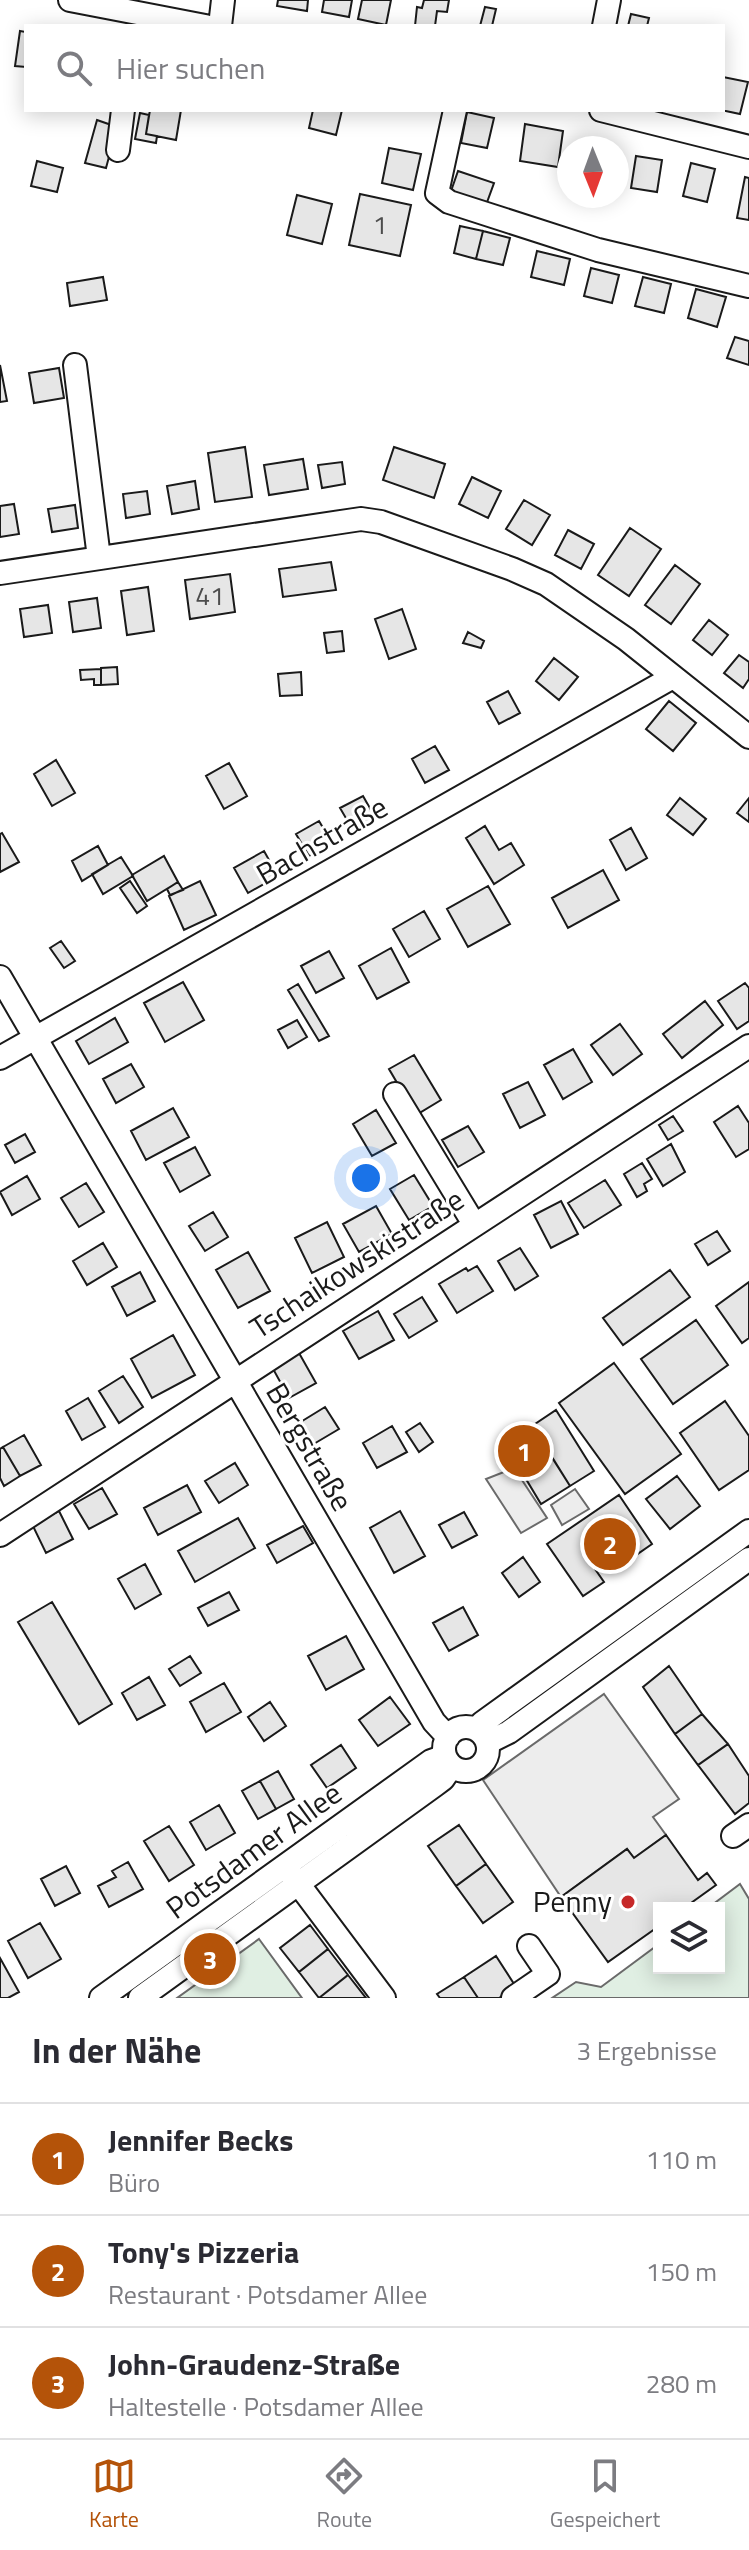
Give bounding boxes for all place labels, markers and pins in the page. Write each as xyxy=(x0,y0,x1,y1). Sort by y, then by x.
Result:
pin: 1 xyxy=(498,1421,550,1481)
pin: 2 xyxy=(584,1514,636,1574)
place label: Penny xyxy=(533,1878,612,1924)
marker: Penny xyxy=(619,1893,637,1911)
pin: 3 xyxy=(184,1929,236,1989)

